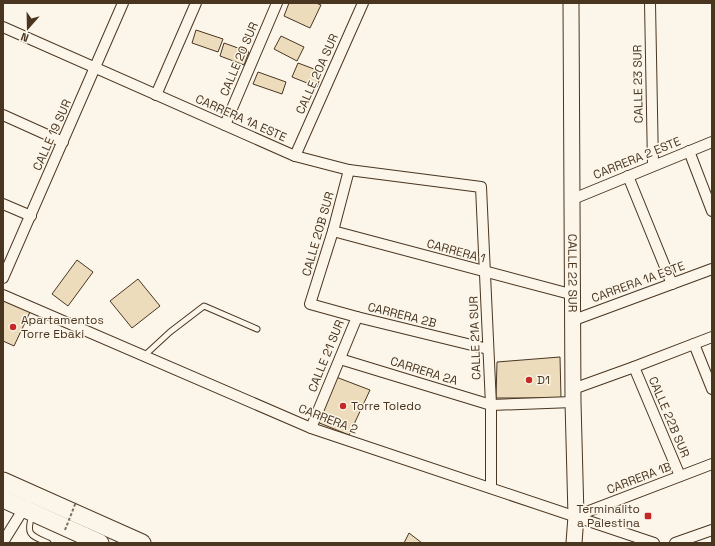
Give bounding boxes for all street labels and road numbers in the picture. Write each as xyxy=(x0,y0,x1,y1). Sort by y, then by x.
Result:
street label: CALLE 20 SUR xyxy=(216,19,262,99)
street label: CALLE 20A SUR xyxy=(292,31,342,117)
street label: CALLE 23 SUR xyxy=(629,45,647,123)
street label: CARRERA 1A ESTE xyxy=(193,91,289,145)
street label: CALLE 19 SUR xyxy=(29,97,75,173)
street label: CARRERA 2 ESTE xyxy=(591,133,683,183)
street label: CALLE 20B SUR xyxy=(298,190,338,278)
street label: CALLE 22 SUR xyxy=(564,234,581,312)
street label: CARRERA 1 xyxy=(425,235,487,267)
street label: CARRERA 1A ESTE xyxy=(589,258,687,306)
street label: CALLE 21A SUR xyxy=(466,296,484,380)
street label: CARRERA 2B xyxy=(366,299,438,331)
street label: CALLE 21 SUR xyxy=(304,318,348,394)
street label: CARRERA 2A xyxy=(388,353,460,389)
street label: CALLE 22B SUR xyxy=(645,374,693,460)
street label: CARRERA 2 xyxy=(296,400,360,438)
street label: CARRERA 1B xyxy=(604,458,674,498)

